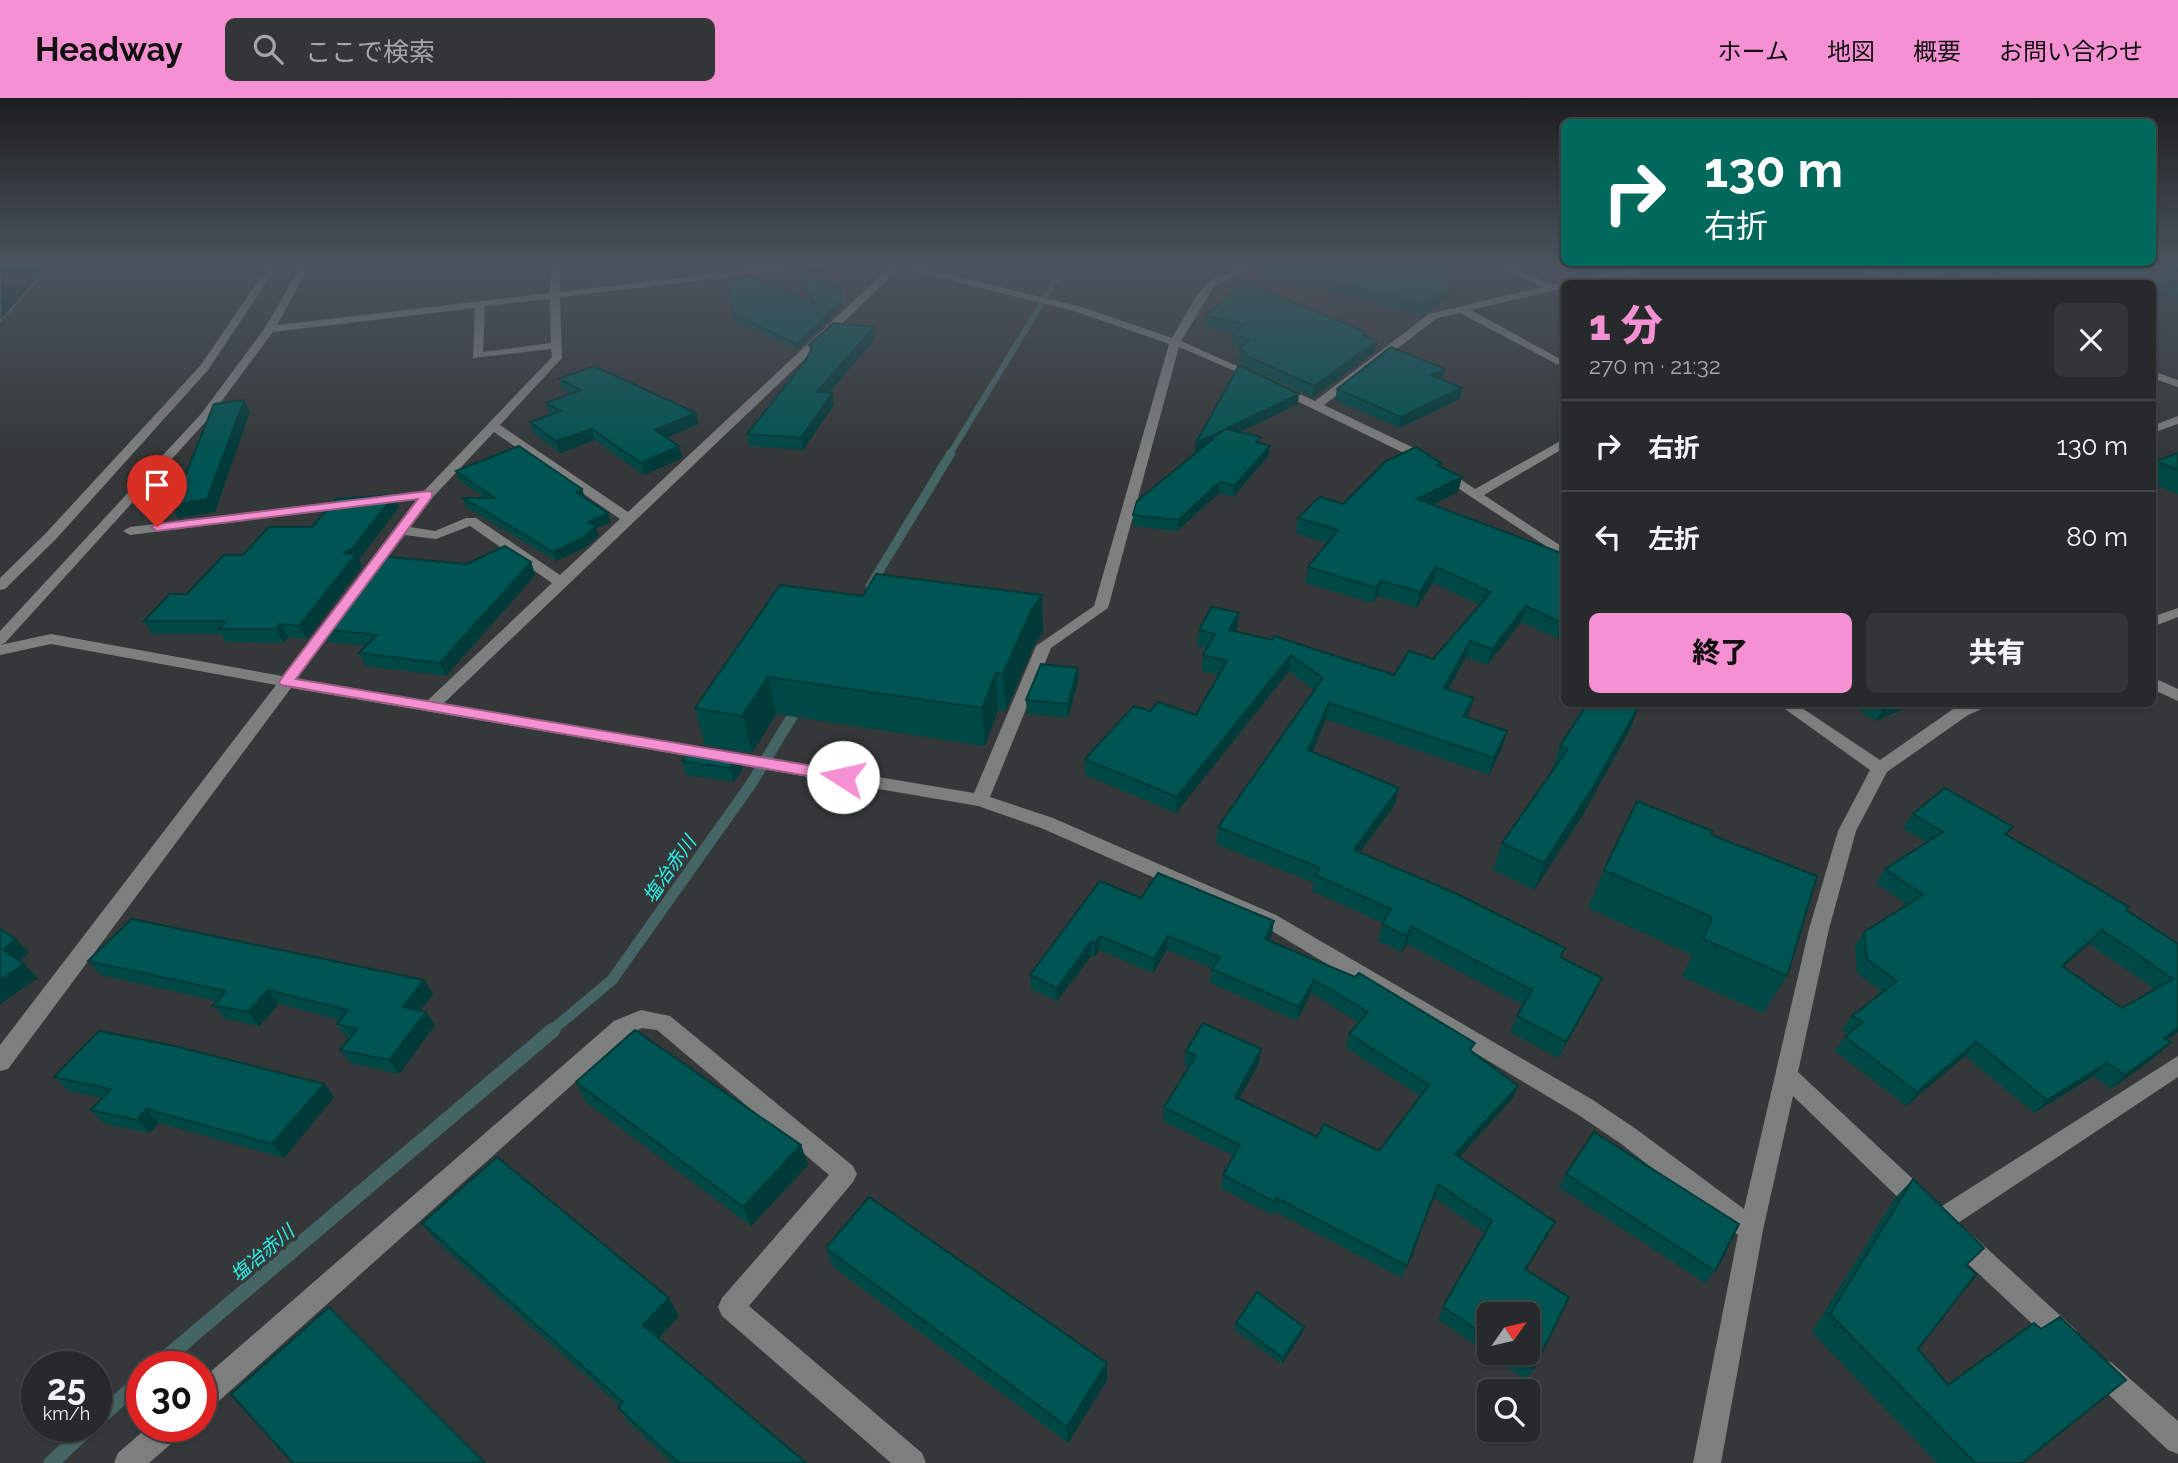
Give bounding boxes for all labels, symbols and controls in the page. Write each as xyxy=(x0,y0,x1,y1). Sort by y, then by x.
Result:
search box xyxy=(225,18,715,81)
text: Headway xyxy=(35,30,183,69)
icon: search xyxy=(249,30,287,68)
text: ここで検索 xyxy=(305,37,435,67)
text: ホーム xyxy=(1718,37,1789,66)
text: 地図 xyxy=(1827,37,1875,66)
text: 概要 xyxy=(1913,37,1961,66)
text: お問い合わせ xyxy=(1999,37,2143,66)
text: 130 m xyxy=(1704,141,1843,198)
icon: right xyxy=(1589,147,1680,238)
text: 右折 xyxy=(1704,207,1768,244)
text: 1 分 xyxy=(1589,301,1663,350)
button: close xyxy=(2054,303,2128,377)
text: 270 m · 21:32 xyxy=(1589,352,1721,379)
icon: right xyxy=(1589,427,1627,465)
text: 130 m xyxy=(2057,431,2128,461)
text: 右折 xyxy=(1648,433,1700,463)
pin xyxy=(127,455,187,527)
icon: arrive xyxy=(138,466,176,504)
icon: left xyxy=(1589,518,1627,556)
text: 80 m xyxy=(2066,522,2128,552)
text: 左折 xyxy=(1648,524,1700,554)
button: 終了 xyxy=(1589,613,1852,693)
button: 共有 xyxy=(1866,613,2128,693)
position arrow xyxy=(806,740,880,814)
water label: 塩冶赤川 xyxy=(638,830,701,906)
water label: 塩冶赤川 xyxy=(226,1219,300,1286)
north arrow xyxy=(1477,1302,1540,1365)
map controls xyxy=(1477,1302,1540,1442)
speed limit sign: 30 xyxy=(126,1351,217,1442)
text: 25 xyxy=(47,1367,86,1408)
button: search xyxy=(1477,1379,1540,1442)
text: km/h xyxy=(43,1403,90,1424)

